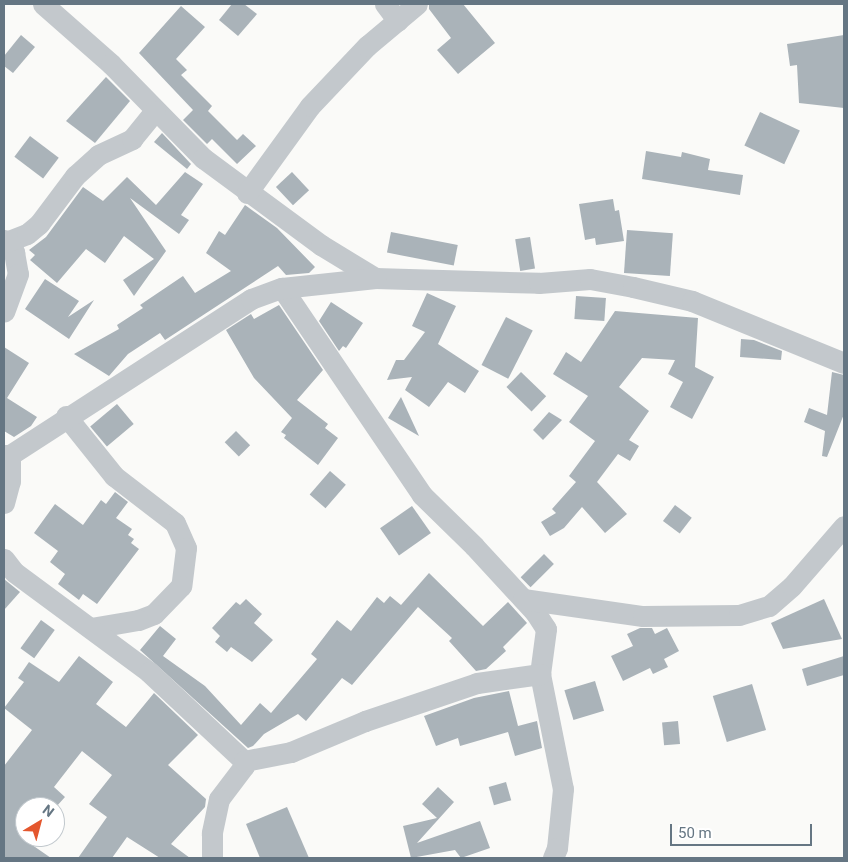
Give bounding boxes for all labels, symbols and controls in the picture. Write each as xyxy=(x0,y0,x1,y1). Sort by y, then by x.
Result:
north arrow xyxy=(15,797,65,847)
text: N xyxy=(40,801,57,820)
scale bar xyxy=(673,814,816,846)
text: 50 m xyxy=(678,824,712,842)

